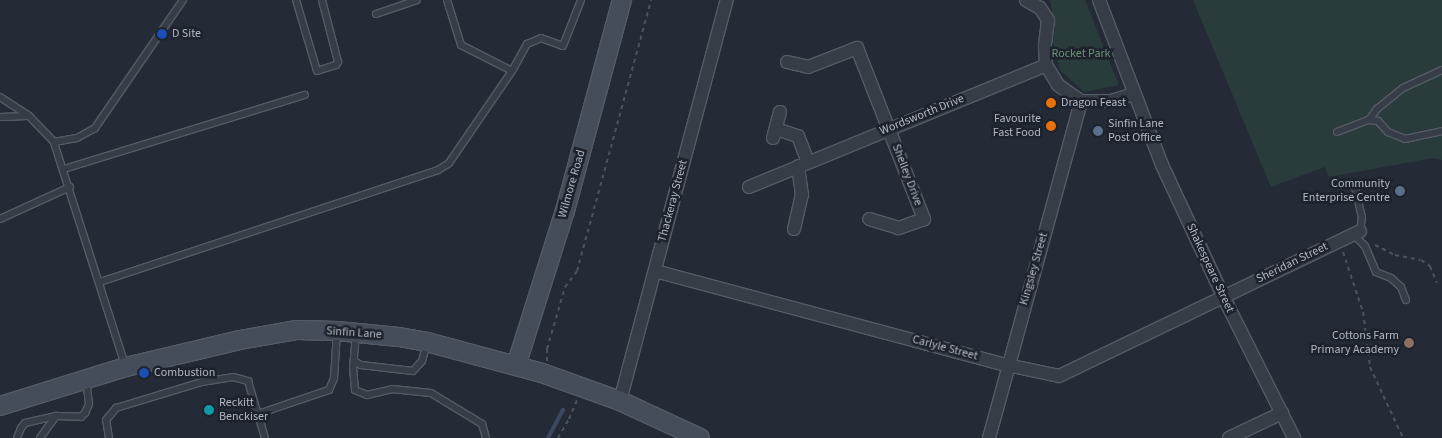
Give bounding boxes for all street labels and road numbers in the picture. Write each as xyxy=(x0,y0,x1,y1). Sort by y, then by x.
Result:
street label: Wordsworth Drive xyxy=(878,91,966,139)
street label: Shelley Drive xyxy=(889,142,925,208)
street label: Wilmore Road xyxy=(555,148,589,220)
street label: Thackeray Street xyxy=(655,158,691,244)
street label: Shakespeare Street xyxy=(1183,221,1237,315)
street label: Kingsley Street xyxy=(1017,231,1051,307)
street label: Sheridan Street xyxy=(1254,239,1330,287)
street label: Sinfin Lane xyxy=(326,324,382,342)
street label: Carlyle Street xyxy=(911,332,979,364)

